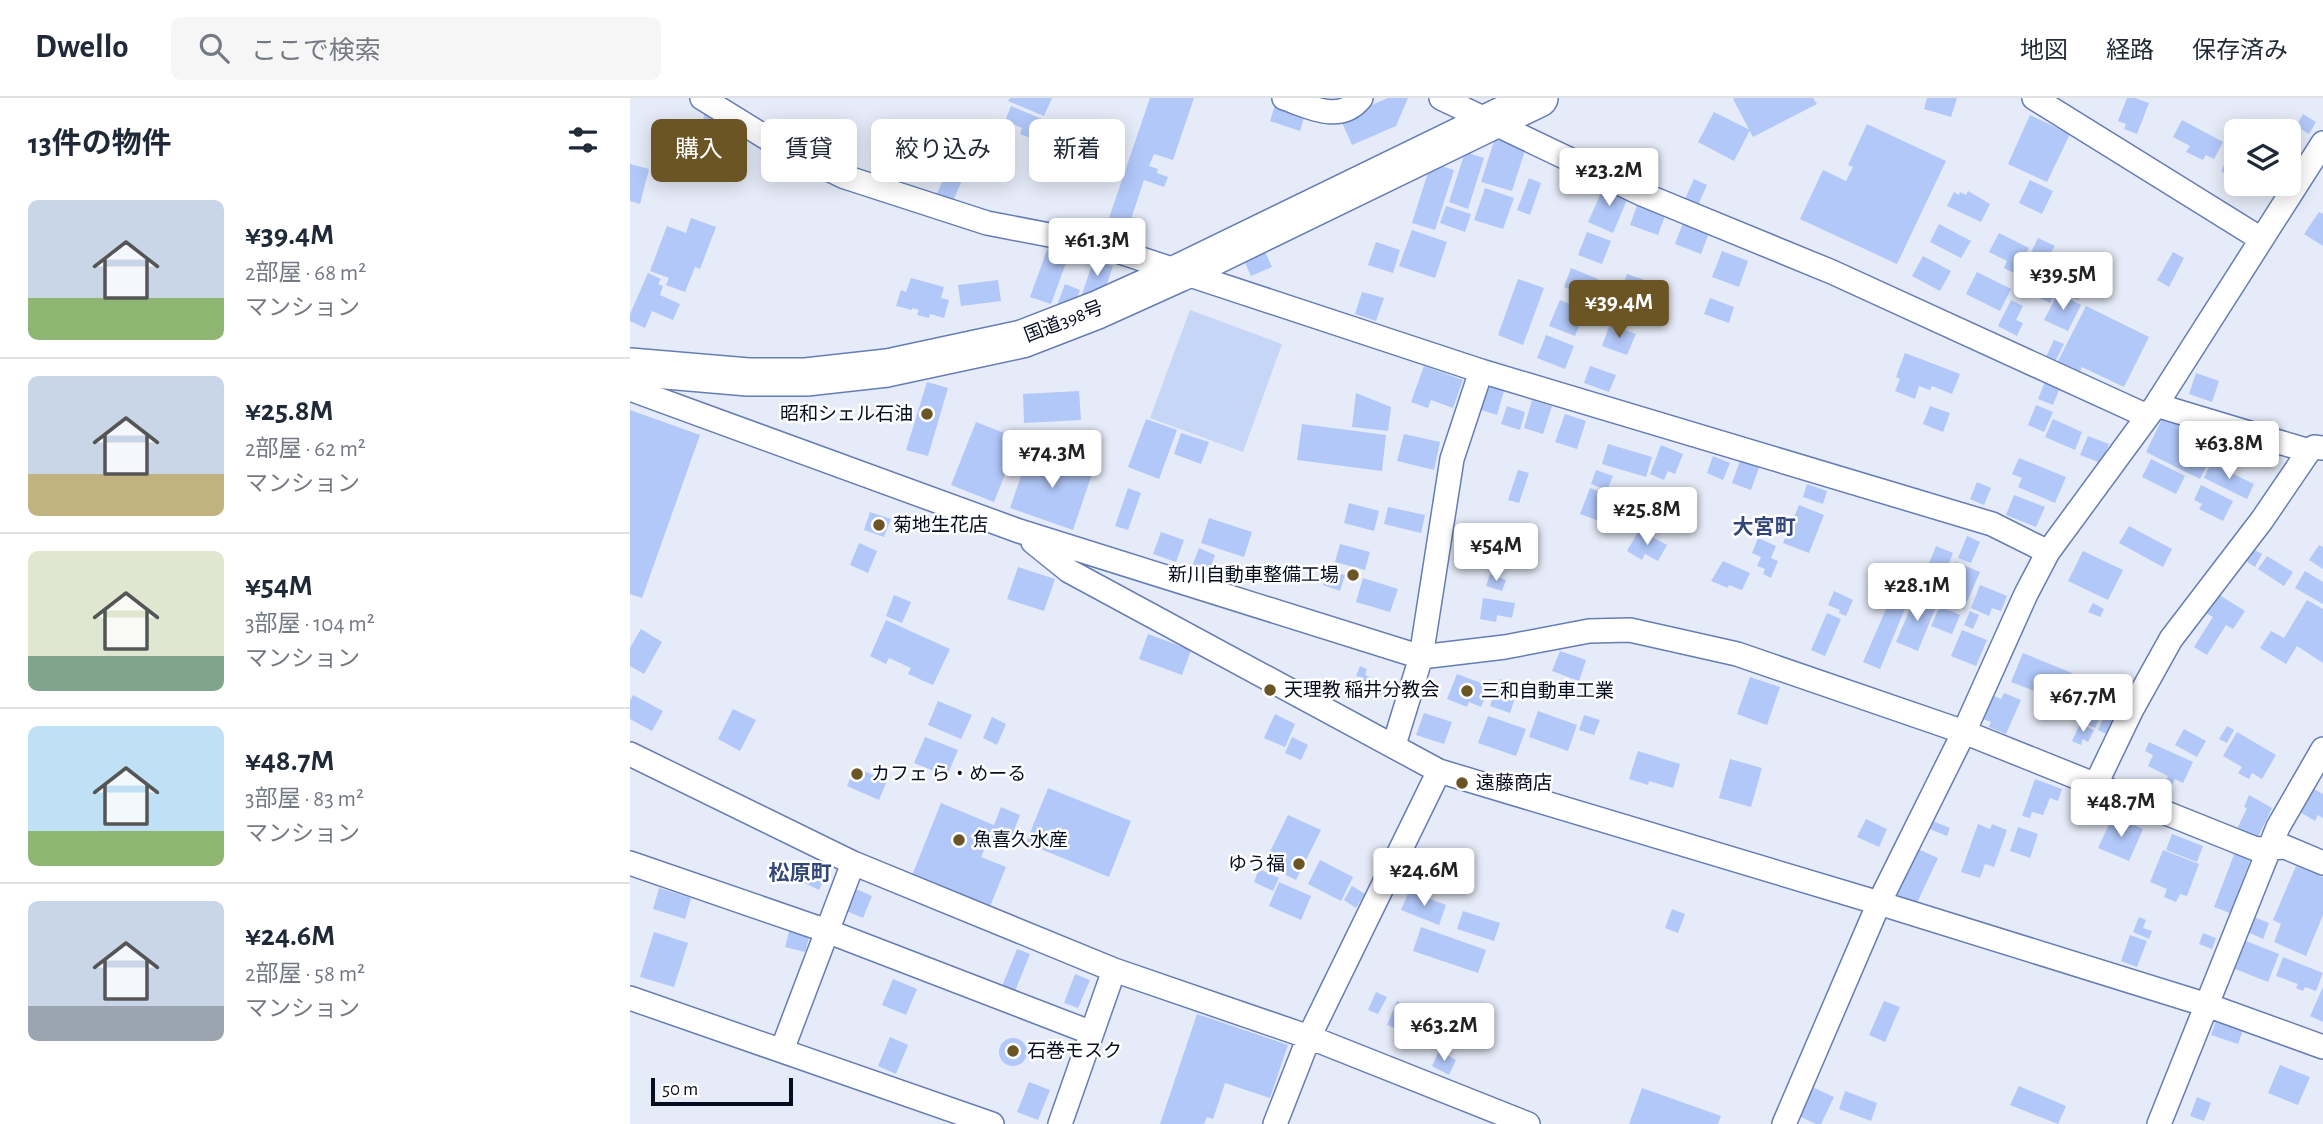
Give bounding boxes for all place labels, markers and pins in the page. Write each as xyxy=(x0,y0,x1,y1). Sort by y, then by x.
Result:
pin: ¥23.2M xyxy=(1552,148,1666,208)
pin: ¥61.3M xyxy=(1040,218,1154,278)
pin: ¥39.5M xyxy=(2006,252,2120,312)
pin: ¥39.4M xyxy=(1562,280,1676,340)
place label: 昭和シェル石油 xyxy=(780,404,913,424)
marker: 昭和シェル石油 xyxy=(919,406,935,422)
pin: ¥63.8M xyxy=(2172,422,2286,481)
pin: ¥74.3M xyxy=(995,430,1109,490)
pin: ¥25.8M xyxy=(1590,488,1704,547)
place label: 菊地生花店 xyxy=(893,514,988,535)
marker: 菊地生花店 xyxy=(871,517,887,533)
pin: ¥54M xyxy=(1455,524,1537,583)
pin: ¥28.1M xyxy=(1860,564,1974,623)
place label: 新川自動車整備工場 xyxy=(1168,565,1339,585)
marker: 新川自動車整備工場 xyxy=(1345,567,1361,583)
pin: ¥67.7M xyxy=(2026,674,2140,734)
place label: 天理教 稲井分教会 xyxy=(1284,680,1439,700)
place label: 三和自動車工業 xyxy=(1481,681,1614,701)
marker: 天理教 稲井分教会 xyxy=(1262,682,1278,698)
marker: 三和自動車工業 xyxy=(1459,683,1475,699)
place label: カフェ ら・めーる xyxy=(871,765,1026,784)
marker: カフェ ら・めーる xyxy=(849,766,865,782)
place label: 遠藤商店 xyxy=(1476,772,1552,793)
marker: 遠藤商店 xyxy=(1454,775,1470,791)
pin: ¥48.7M xyxy=(2064,780,2178,839)
place label: 魚喜久水産 xyxy=(973,829,1068,850)
marker: 魚喜久水産 xyxy=(951,832,967,848)
pin: ¥24.6M xyxy=(1367,848,1481,908)
place label: ゆう福 xyxy=(1228,854,1285,874)
marker: ゆう福 xyxy=(1291,856,1307,872)
pin: ¥63.2M xyxy=(1387,1004,1501,1063)
place label: 石巻モスク xyxy=(1027,1040,1122,1061)
marker: 石巻モスク xyxy=(1005,1043,1021,1059)

